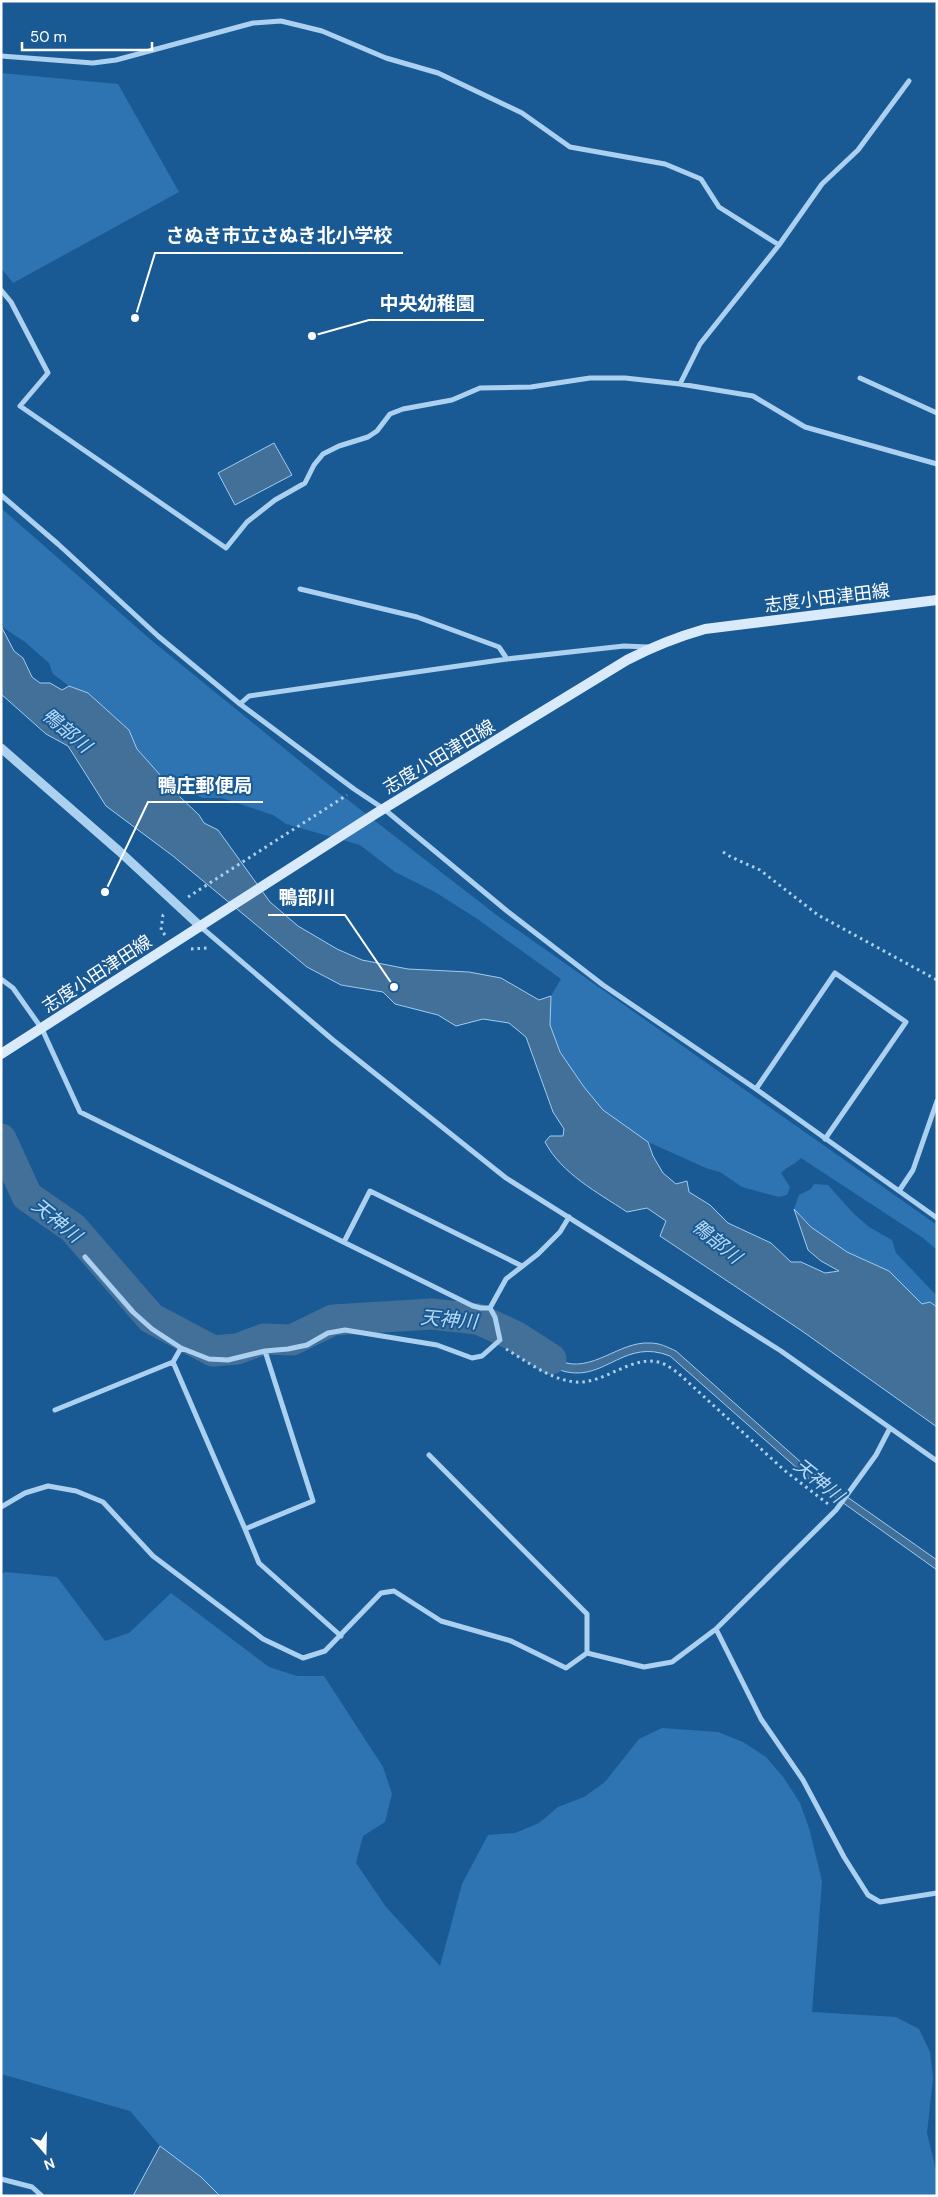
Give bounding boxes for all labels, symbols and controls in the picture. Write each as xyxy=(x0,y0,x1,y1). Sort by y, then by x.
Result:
scale bar xyxy=(22,20,152,52)
text: 50 m xyxy=(30,27,67,47)
callout: さぬき市立さぬき北小学校 xyxy=(155,219,403,253)
text: さぬき市立さぬき北小学校 xyxy=(165,223,393,248)
callout: 中央幼稚園 xyxy=(369,286,484,320)
text: 中央幼稚園 xyxy=(379,291,475,316)
street label: 志度小田津田線 xyxy=(763,578,891,618)
water label: 鴨部川 xyxy=(37,702,98,760)
street label: 志度小田津田線 xyxy=(379,714,499,800)
callout: 鴨庄郵便局 xyxy=(148,768,263,802)
text: 鴨庄郵便局 xyxy=(157,773,253,798)
callout: 鴨部川 xyxy=(268,881,345,915)
text: 鴨部川 xyxy=(278,885,336,910)
street label: 志度小田津田線 xyxy=(38,930,156,1018)
water label: 天神川 xyxy=(27,1193,88,1249)
water label: 鴨部川 xyxy=(687,1214,748,1270)
water label: 天神川 xyxy=(419,1305,480,1335)
water label: 天神川 xyxy=(789,1453,850,1509)
north arrow xyxy=(20,2127,70,2177)
text: N xyxy=(42,2154,57,2174)

